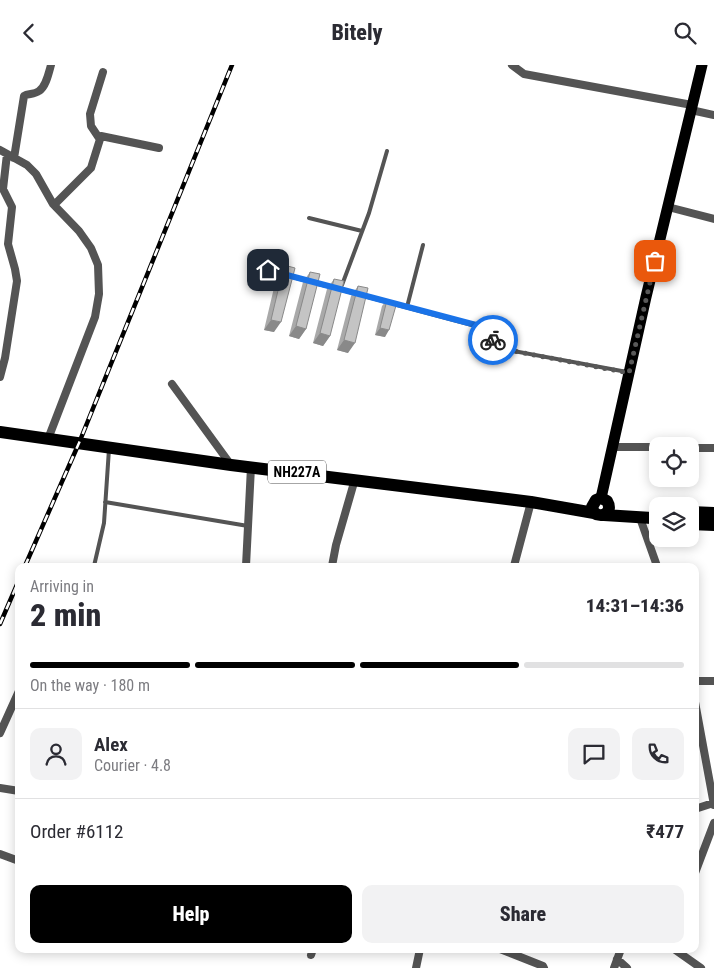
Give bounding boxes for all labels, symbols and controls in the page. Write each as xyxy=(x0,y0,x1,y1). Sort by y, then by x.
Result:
icon: back xyxy=(15,19,43,47)
icon: search xyxy=(671,19,699,47)
text: Bitely xyxy=(331,20,383,45)
pin xyxy=(634,240,676,282)
icon: bag xyxy=(641,247,669,275)
pin xyxy=(247,249,289,291)
icon: home xyxy=(254,256,282,284)
courier xyxy=(468,315,518,365)
icon: bike xyxy=(479,326,507,354)
map controls xyxy=(649,437,699,547)
button: locate xyxy=(649,437,699,487)
road number: NH227A xyxy=(268,461,326,483)
button: layers xyxy=(649,497,699,547)
text: Arriving in xyxy=(30,577,94,596)
text: 14:31–14:36 xyxy=(586,594,684,617)
text: 2 min xyxy=(30,596,101,634)
text: On the way · 180 m xyxy=(30,676,150,695)
button: person xyxy=(30,728,82,780)
button: chat xyxy=(568,728,620,780)
button: phone xyxy=(632,728,684,780)
text: Alex xyxy=(94,733,128,756)
text: Courier · 4.8 xyxy=(94,756,171,775)
text: Order #6112 xyxy=(30,820,123,843)
text: ₹477 xyxy=(646,820,684,843)
button: Help xyxy=(30,885,352,943)
button: Share xyxy=(362,885,684,943)

